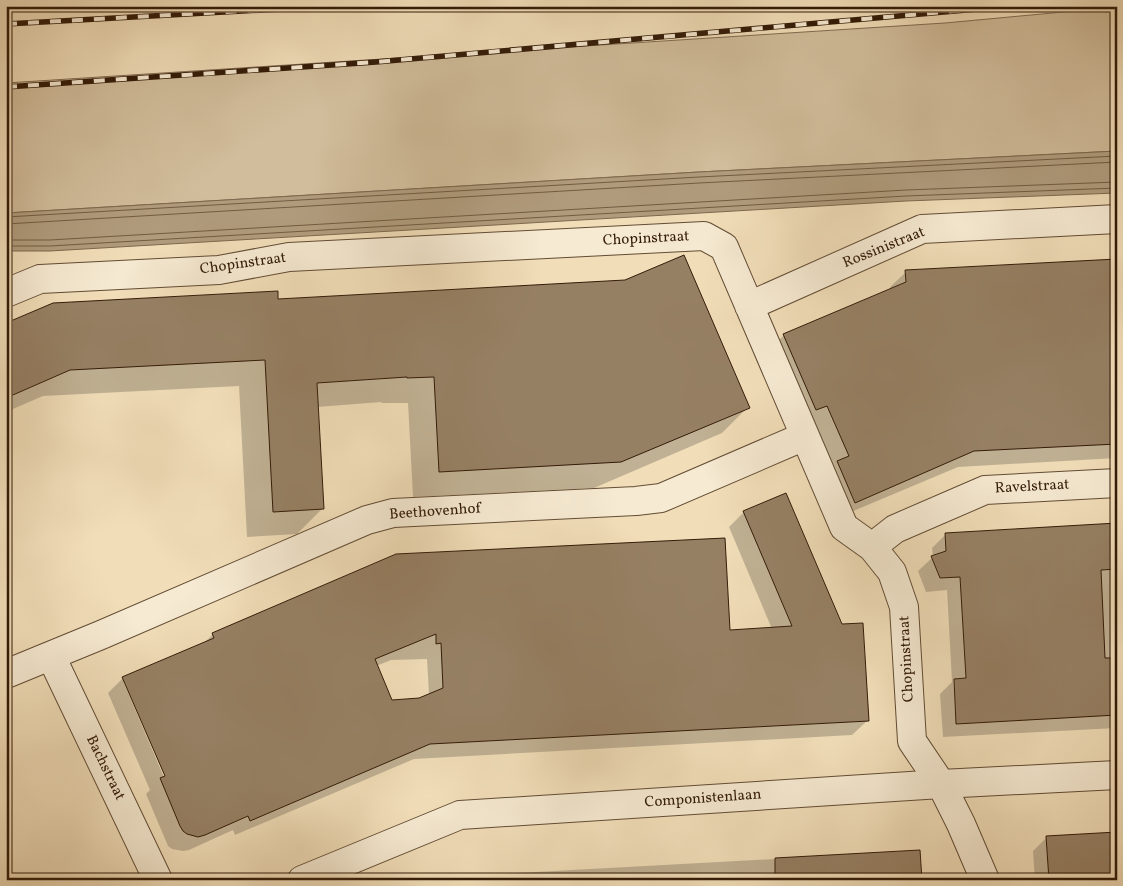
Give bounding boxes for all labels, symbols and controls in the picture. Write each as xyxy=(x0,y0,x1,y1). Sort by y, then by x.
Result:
street label: Rossinistraat xyxy=(840,222,928,274)
street label: Chopinstraat xyxy=(602,226,690,252)
street label: Chopinstraat xyxy=(199,248,287,280)
street label: Ravelstraat xyxy=(994,475,1070,499)
street label: Beethovenhof xyxy=(389,498,483,526)
street label: Chopinstraat xyxy=(894,615,920,703)
street label: Bachstraat xyxy=(80,732,130,804)
street label: Componistenlaan xyxy=(644,784,762,814)

